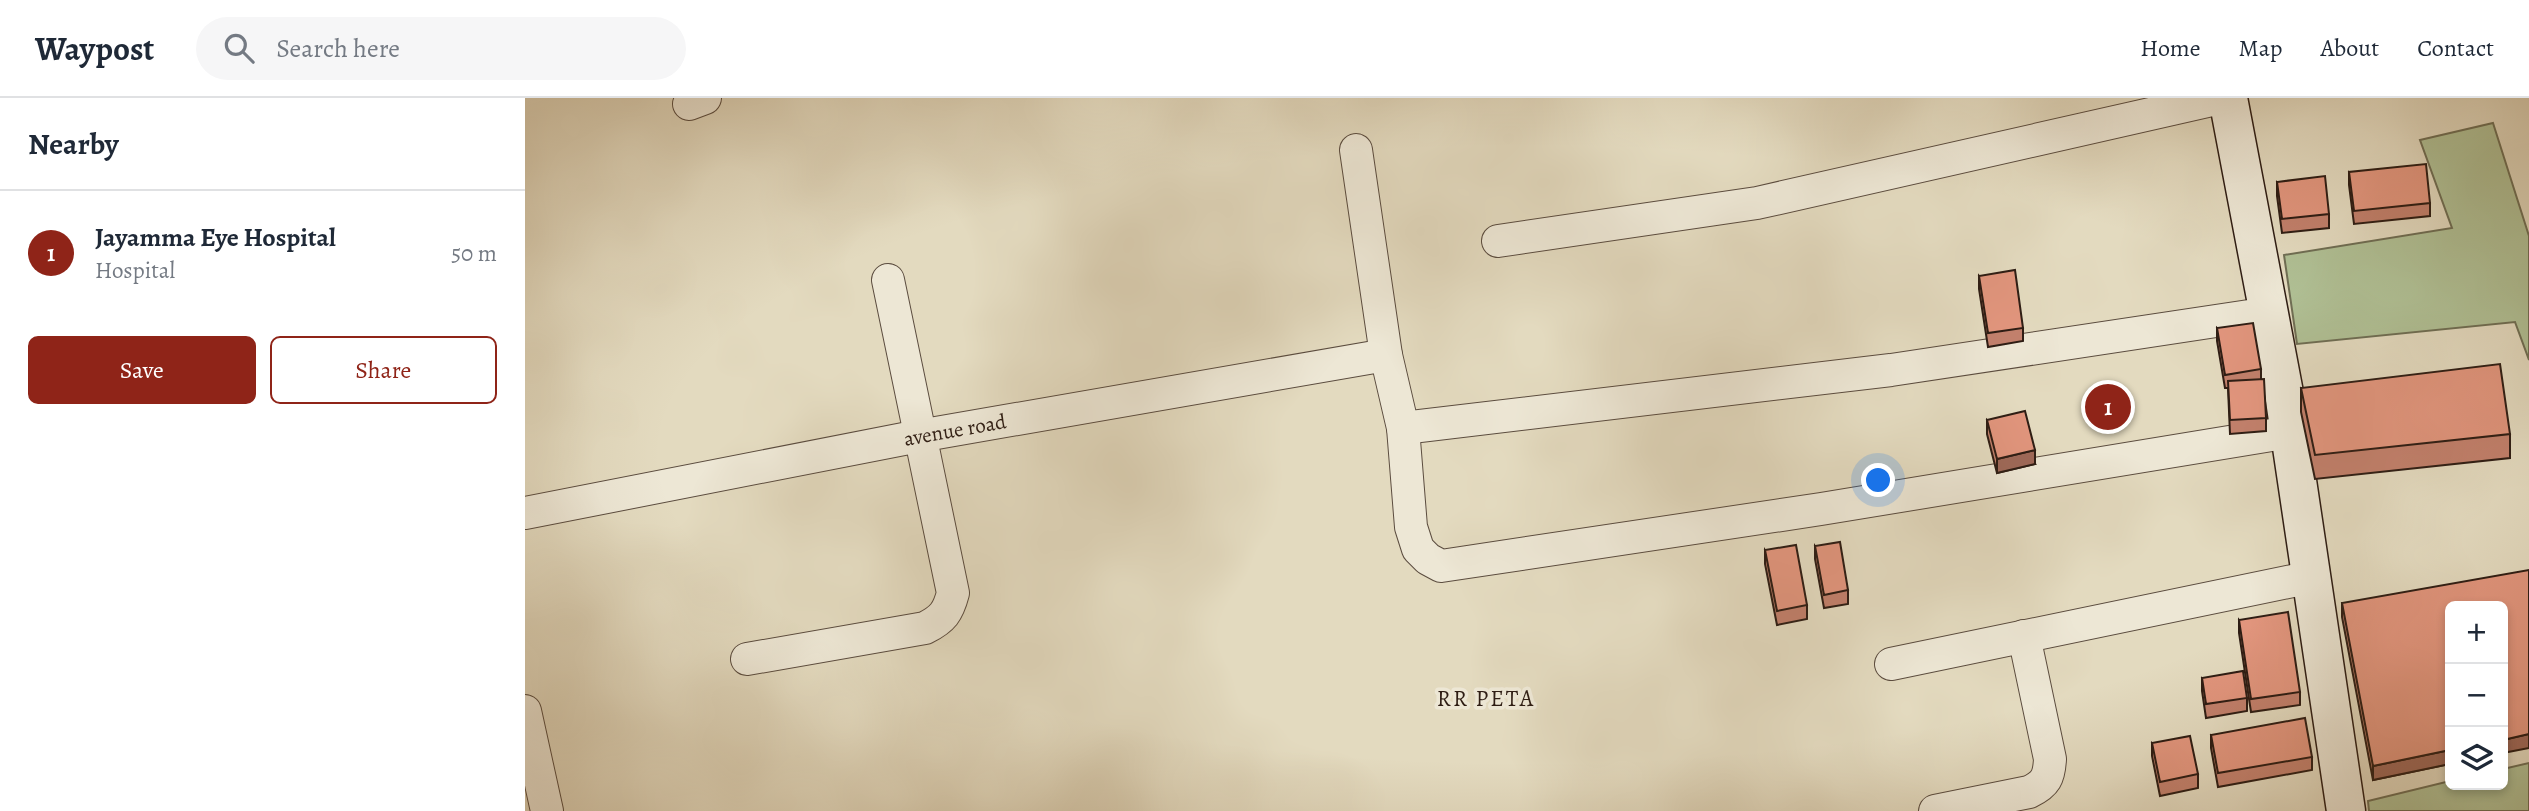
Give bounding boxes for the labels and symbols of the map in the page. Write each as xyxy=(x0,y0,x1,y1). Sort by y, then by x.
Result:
pin: 1 xyxy=(2085,381,2131,433)
street label: avenue road xyxy=(902,407,1009,453)
your location xyxy=(1861,463,1895,497)
district label: RR PETA xyxy=(1437,683,1535,714)

